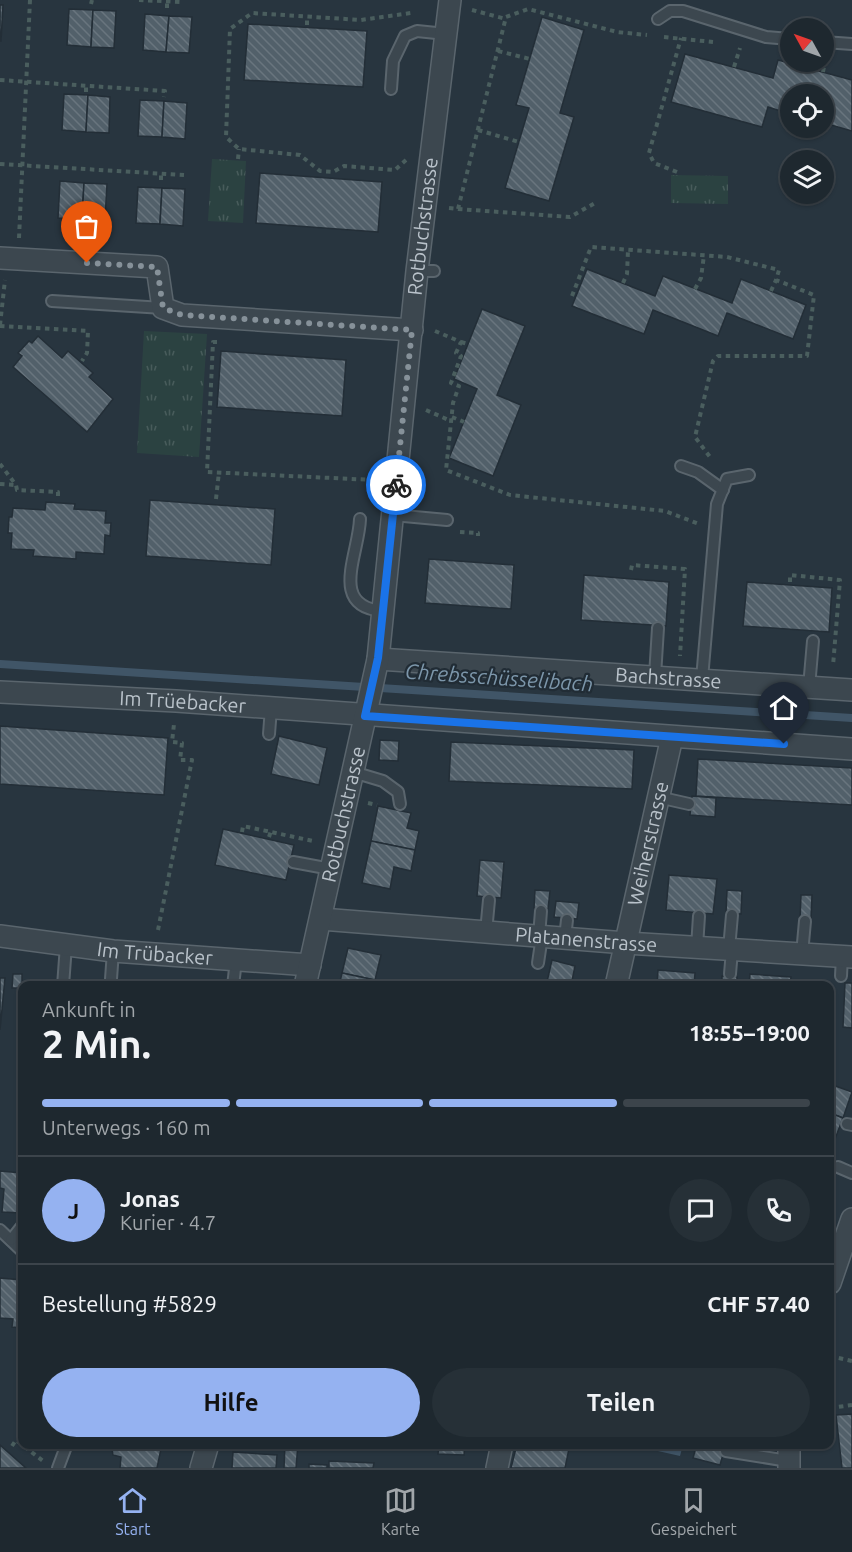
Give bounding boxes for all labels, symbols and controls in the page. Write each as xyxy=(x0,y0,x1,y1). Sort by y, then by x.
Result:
north arrow xyxy=(780,18,834,72)
map controls xyxy=(780,18,834,204)
button: locate xyxy=(780,84,834,138)
button: layers xyxy=(780,150,834,204)
street label: Rotbuchstrasse xyxy=(403,156,442,296)
pin xyxy=(61,201,112,263)
icon: bag xyxy=(70,210,103,243)
courier xyxy=(366,455,426,515)
icon: bike xyxy=(380,469,413,502)
water label: Chrebsschüsselibach xyxy=(404,658,594,696)
street label: Bachstrasse xyxy=(615,663,722,692)
pin xyxy=(758,682,809,744)
street label: Im Trüebacker xyxy=(119,686,247,717)
icon: home xyxy=(767,691,800,724)
street label: Rotbuchstrasse xyxy=(317,744,369,884)
street label: Weiherstrasse xyxy=(622,779,673,908)
street label: Platanenstrasse xyxy=(514,922,658,956)
street label: Im Trübacker xyxy=(96,937,214,969)
text: Ankunft in xyxy=(42,998,136,1021)
text: 18:55–19:00 xyxy=(689,1020,810,1045)
text: 2 Min. xyxy=(42,1022,151,1065)
text: Unterwegs · 160 m xyxy=(42,1116,210,1139)
button: chat xyxy=(669,1179,732,1242)
button: phone xyxy=(747,1179,810,1242)
text: Jonas xyxy=(120,1186,180,1211)
text: J xyxy=(68,1198,79,1223)
text: Kurier · 4.7 xyxy=(120,1211,216,1234)
text: Bestellung #5829 xyxy=(42,1291,217,1316)
text: CHF 57.40 xyxy=(707,1291,810,1316)
button: Hilfe xyxy=(42,1368,420,1437)
button: Teilen xyxy=(432,1368,810,1437)
tab: Start xyxy=(115,1484,150,1538)
tab: Karte xyxy=(381,1484,420,1538)
tab: Gespeichert xyxy=(651,1484,737,1538)

